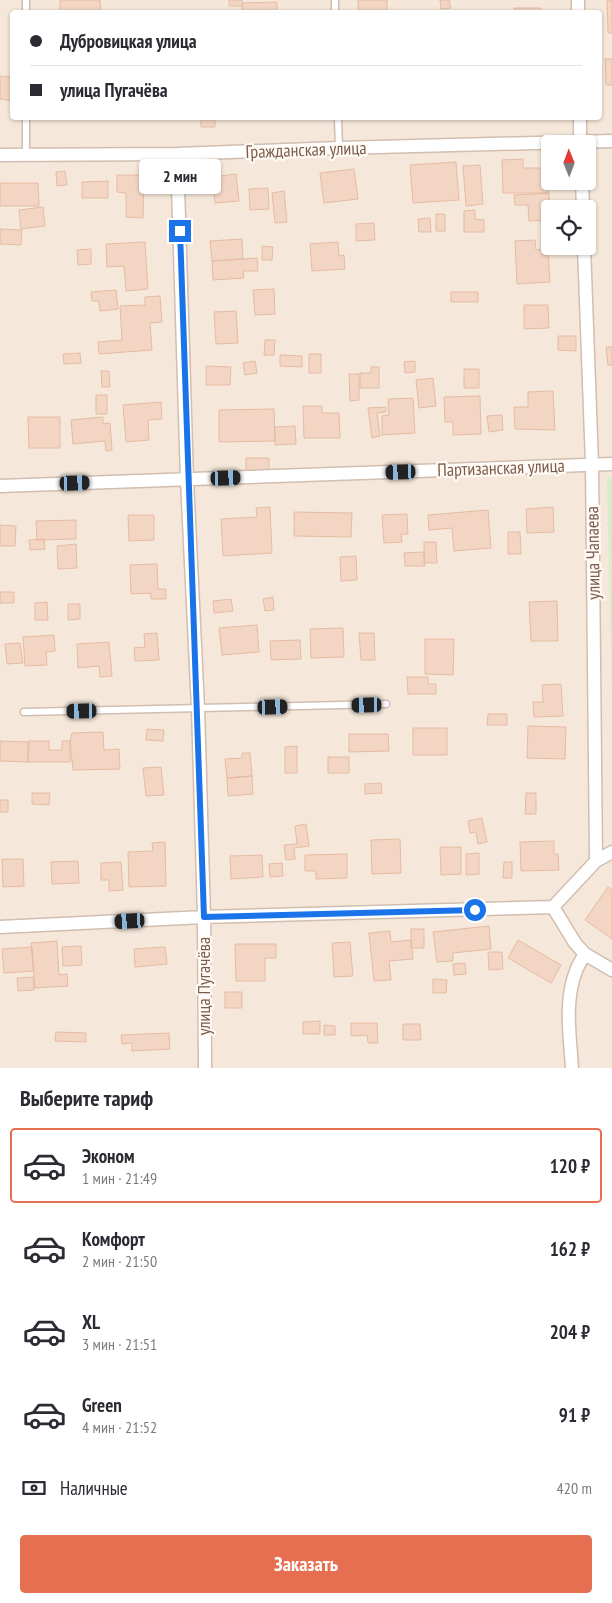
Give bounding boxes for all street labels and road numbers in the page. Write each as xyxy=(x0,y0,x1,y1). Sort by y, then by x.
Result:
street label: Гражданская улица xyxy=(245,136,367,163)
street label: Партизанская улица xyxy=(437,454,565,481)
street label: улица Чапаева xyxy=(580,506,605,600)
street label: улица Пугачёва xyxy=(192,937,215,1035)

